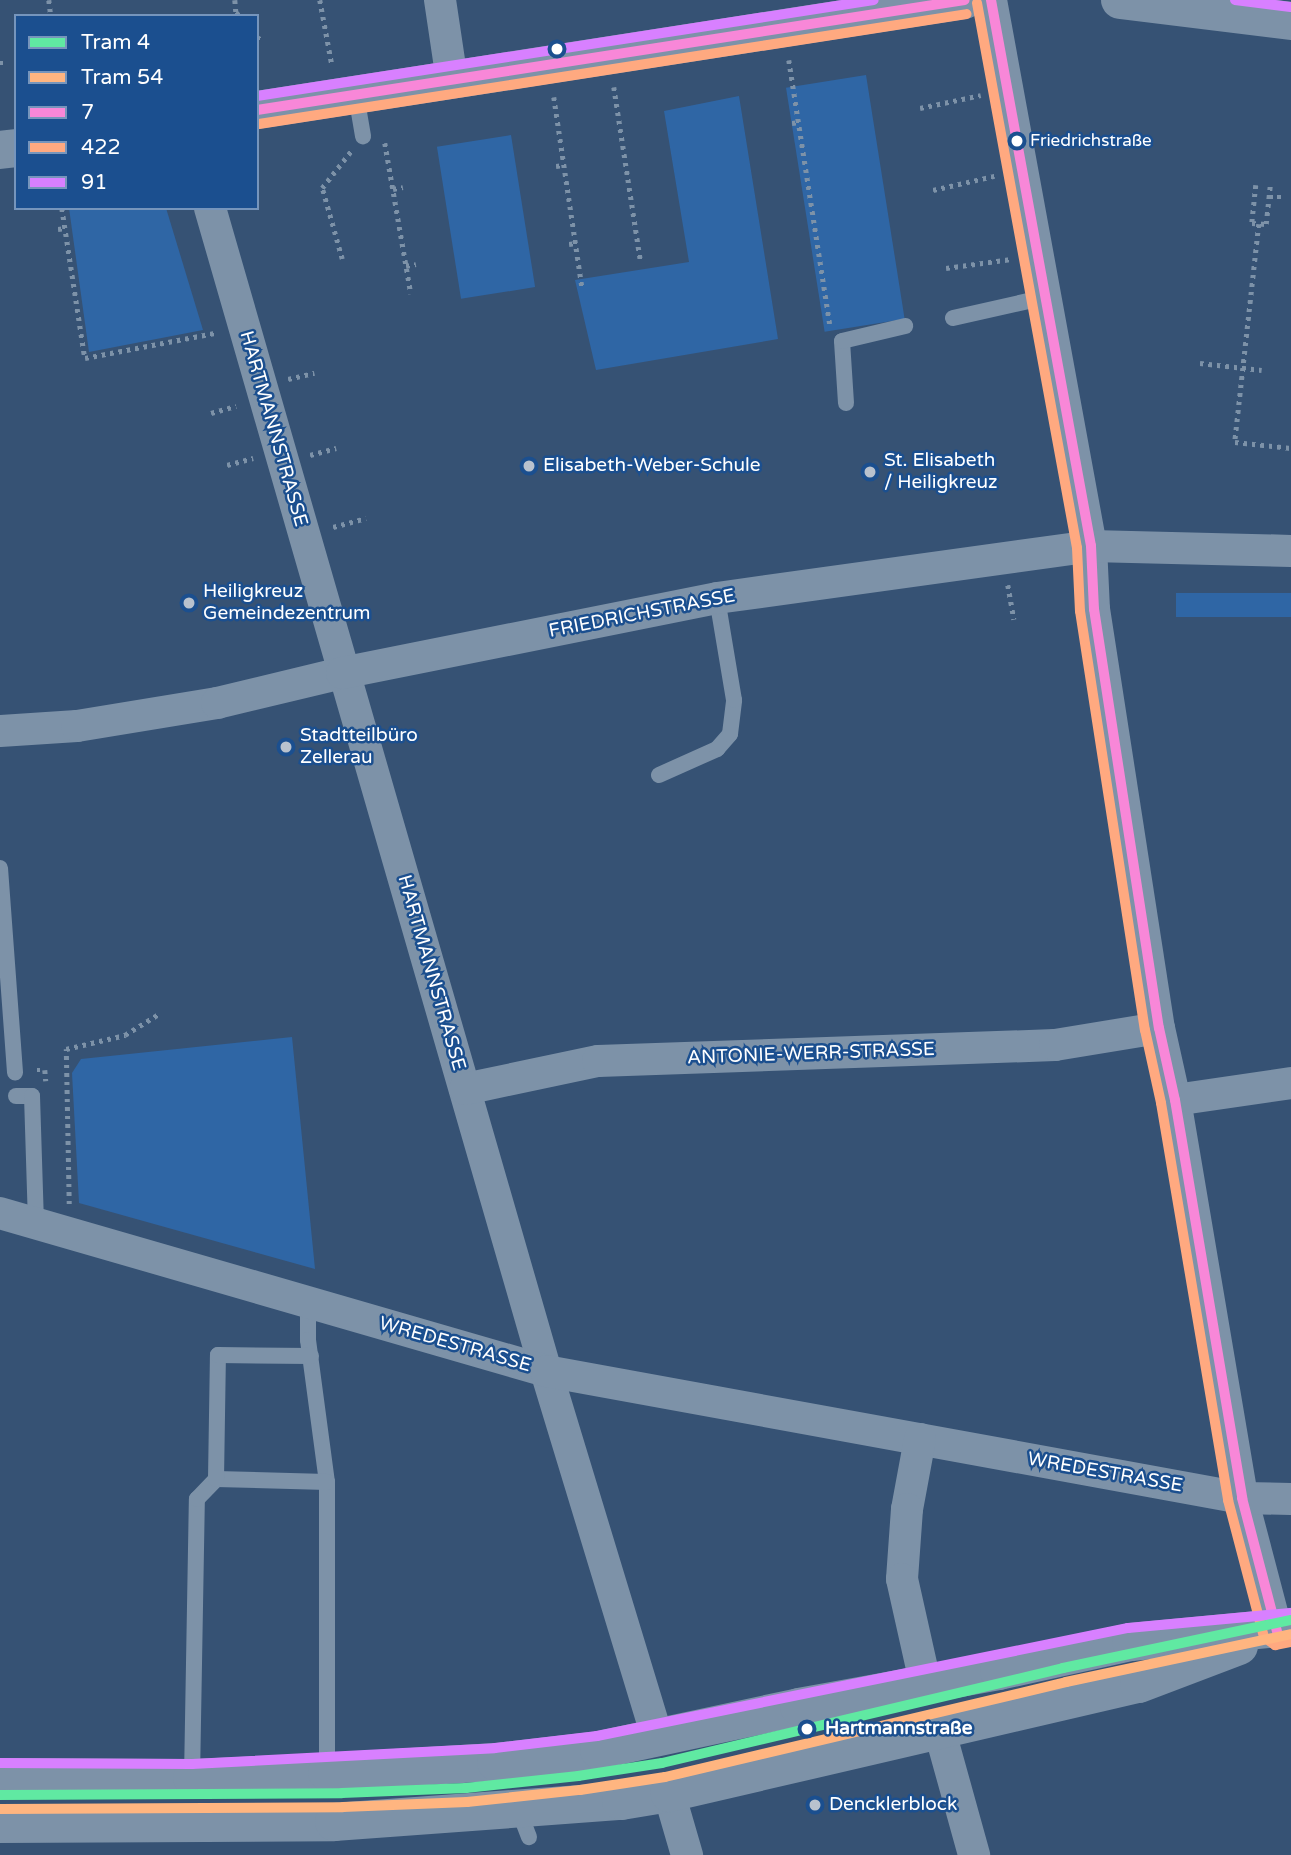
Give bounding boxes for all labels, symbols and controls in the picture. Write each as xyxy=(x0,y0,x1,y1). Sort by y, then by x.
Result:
legend xyxy=(14,14,259,210)
text: Tram 4 xyxy=(81,30,150,55)
unlabelled marker xyxy=(550,42,564,56)
text: Tram 54 xyxy=(81,65,164,90)
text: 7 xyxy=(81,100,94,125)
place label: Friedrichstraße xyxy=(1030,131,1152,151)
marker: Friedrichstraße xyxy=(1010,134,1024,148)
text: 422 xyxy=(81,135,121,160)
text: 91 xyxy=(81,170,107,195)
street label: HARTMANNSTRASSE xyxy=(234,329,312,529)
place label: St. Elisabeth / Heiligkreuz xyxy=(884,450,998,494)
place label: Elisabeth-Weber-Schule xyxy=(543,455,761,477)
marker: Elisabeth-Weber-Schule xyxy=(521,458,537,474)
marker: St. Elisabeth / Heiligkreuz xyxy=(862,464,878,480)
place label: Heiligkreuz Gemeindezentrum xyxy=(203,581,370,625)
street label: FRIEDRICHSTRASSE xyxy=(547,585,737,643)
marker: Heiligkreuz Gemeindezentrum xyxy=(181,595,197,611)
place label: Stadtteilbüro Zellerau xyxy=(300,725,418,769)
marker: Stadtteilbüro Zellerau xyxy=(278,739,294,755)
street label: HARTMANNSTRASSE xyxy=(392,873,470,1073)
street label: ANTONIE-WERR-STRASSE xyxy=(687,1038,935,1070)
street label: WREDESTRASSE xyxy=(376,1312,534,1378)
street label: WREDESTRASSE xyxy=(1026,1448,1184,1498)
marker: Hartmannstraße xyxy=(795,1717,819,1741)
place label: Hartmannstraße xyxy=(825,1718,972,1740)
place label: Dencklerblock xyxy=(829,1794,957,1816)
marker: Dencklerblock xyxy=(807,1797,823,1813)

